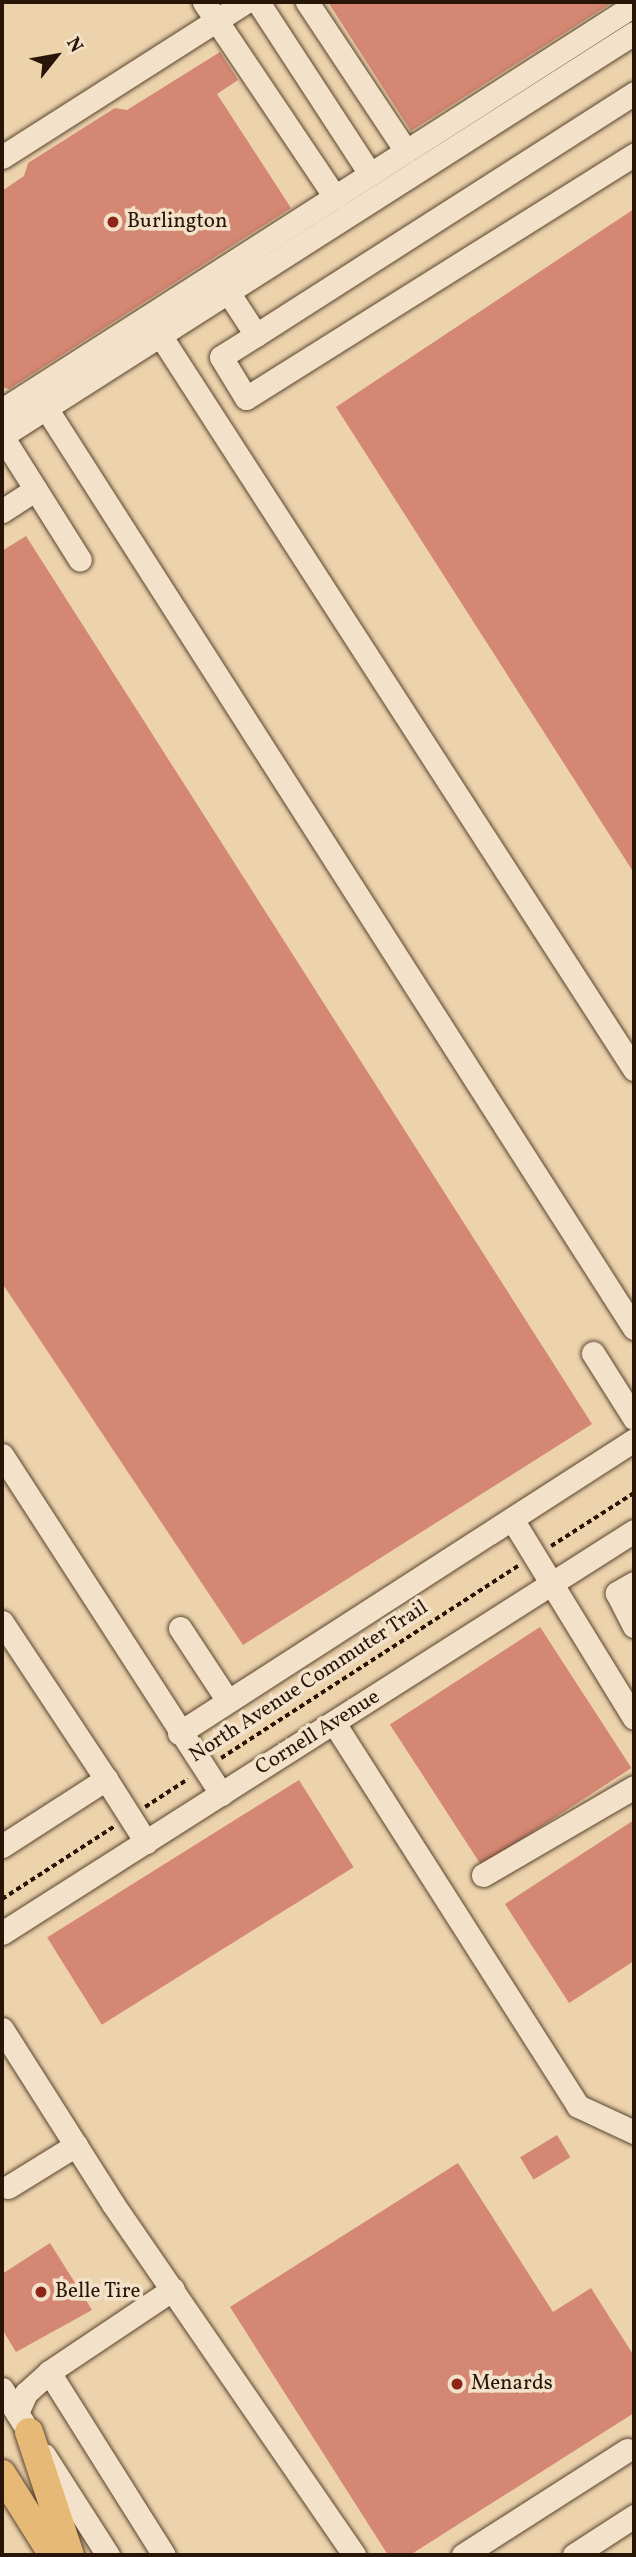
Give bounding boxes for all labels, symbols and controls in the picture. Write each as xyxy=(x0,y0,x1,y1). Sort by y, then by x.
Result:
north arrow xyxy=(21,21,91,91)
text: N xyxy=(59,33,89,58)
place label: Burlington xyxy=(127,209,227,235)
marker: Burlington xyxy=(105,214,121,230)
street label: North Avenue Commuter Trail xyxy=(185,1595,433,1769)
street label: Cornell Avenue xyxy=(251,1685,385,1781)
place label: Belle Tire xyxy=(55,2279,141,2305)
marker: Belle Tire xyxy=(33,2284,49,2300)
place label: Menards xyxy=(471,2371,553,2397)
marker: Menards xyxy=(449,2376,465,2392)

